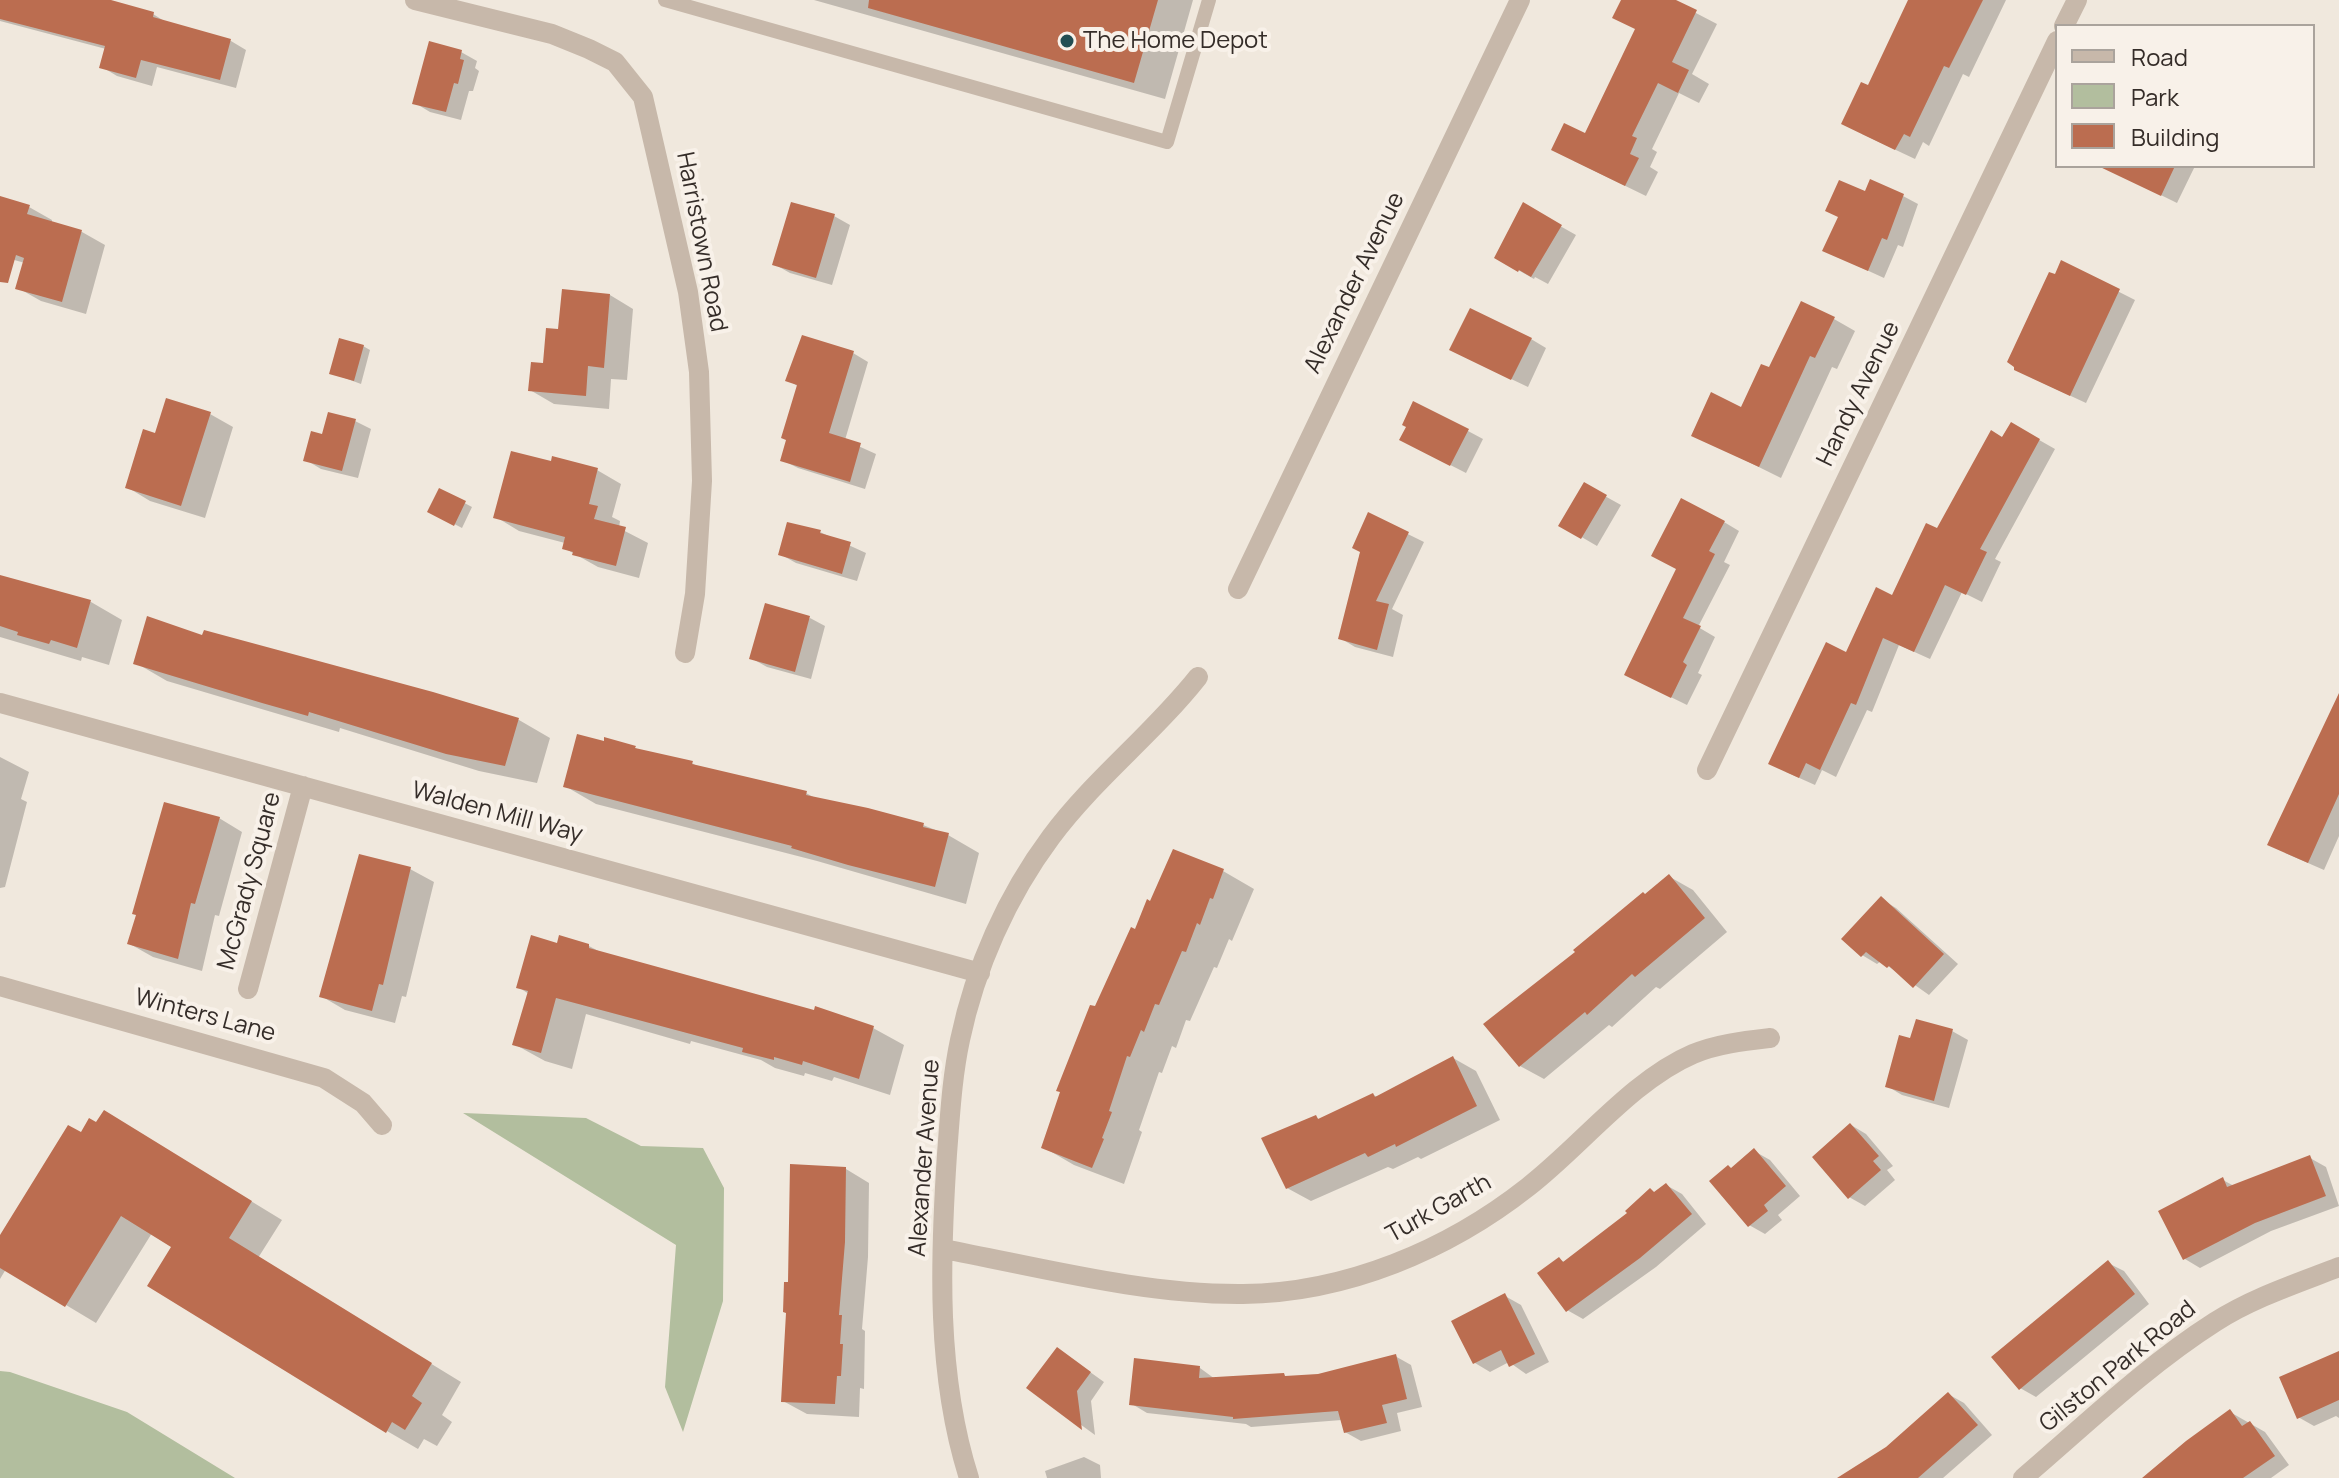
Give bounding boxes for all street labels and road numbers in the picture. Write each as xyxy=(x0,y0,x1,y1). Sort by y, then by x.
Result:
street label: Harristown Road xyxy=(669,150,733,334)
street label: Alexander Avenue xyxy=(1299,188,1411,378)
street label: Handy Avenue xyxy=(1811,317,1907,471)
street label: Walden Mill Way xyxy=(408,776,586,850)
street label: McGrady Square xyxy=(212,789,288,973)
street label: Winters Lane xyxy=(132,983,278,1049)
street label: Alexander Avenue xyxy=(904,1058,946,1258)
street label: Turk Garth xyxy=(1382,1168,1496,1250)
street label: Gilston Park Road xyxy=(2034,1295,2202,1439)

